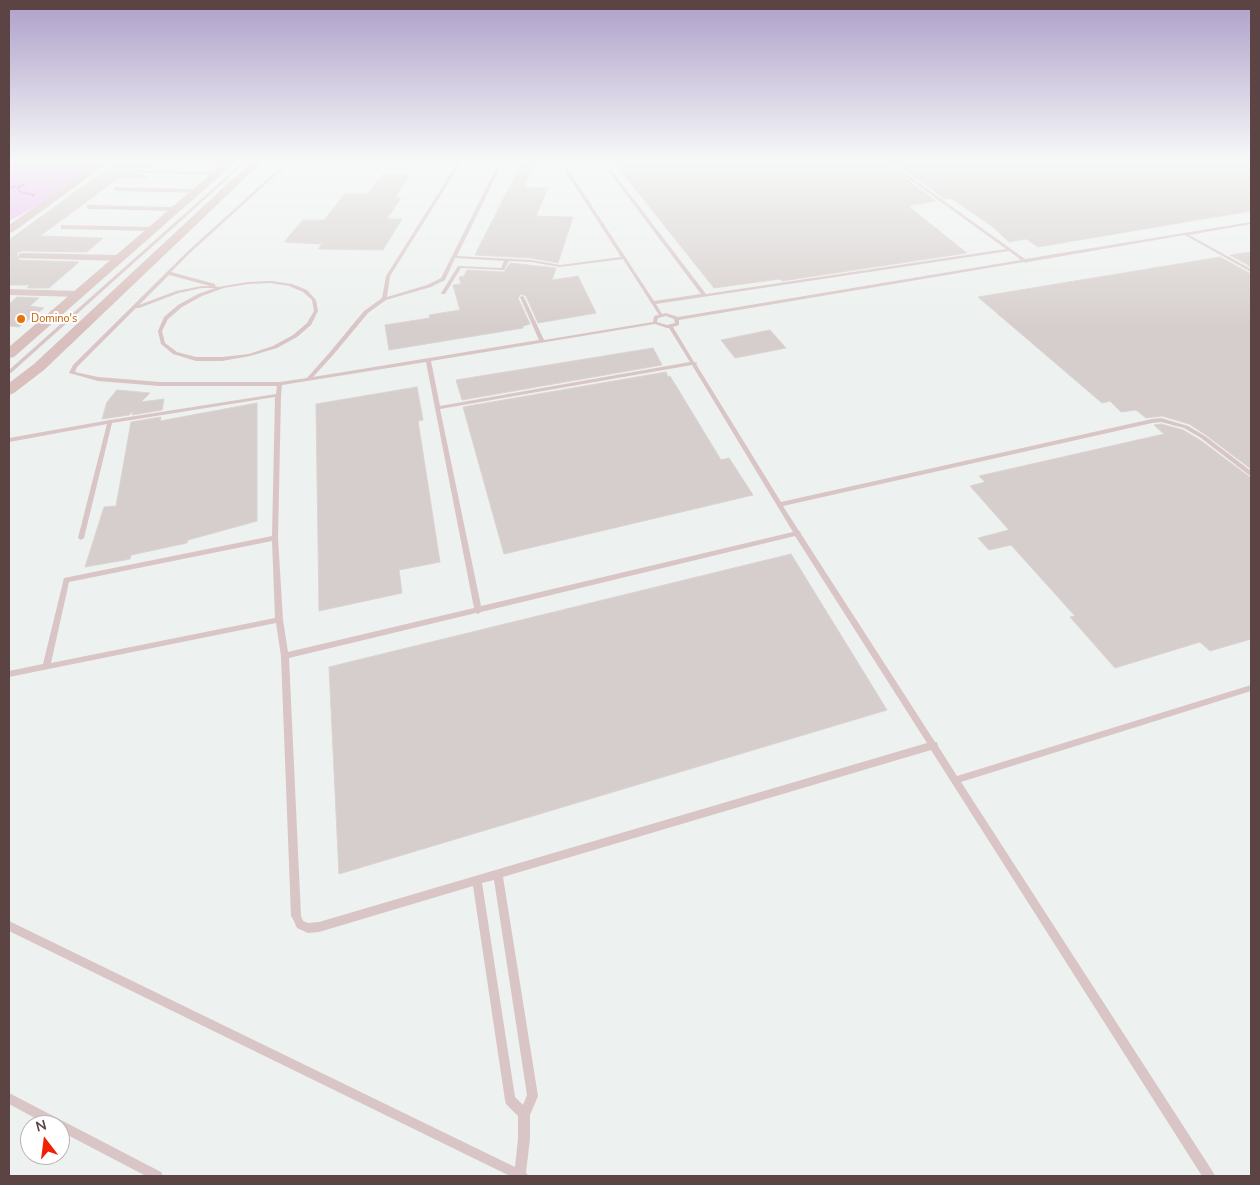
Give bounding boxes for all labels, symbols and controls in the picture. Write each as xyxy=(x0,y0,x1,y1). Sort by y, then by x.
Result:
place label: Domino's xyxy=(31,312,77,326)
marker: Domino's xyxy=(15,313,27,325)
north arrow xyxy=(20,1115,70,1165)
text: N xyxy=(34,1115,49,1137)

